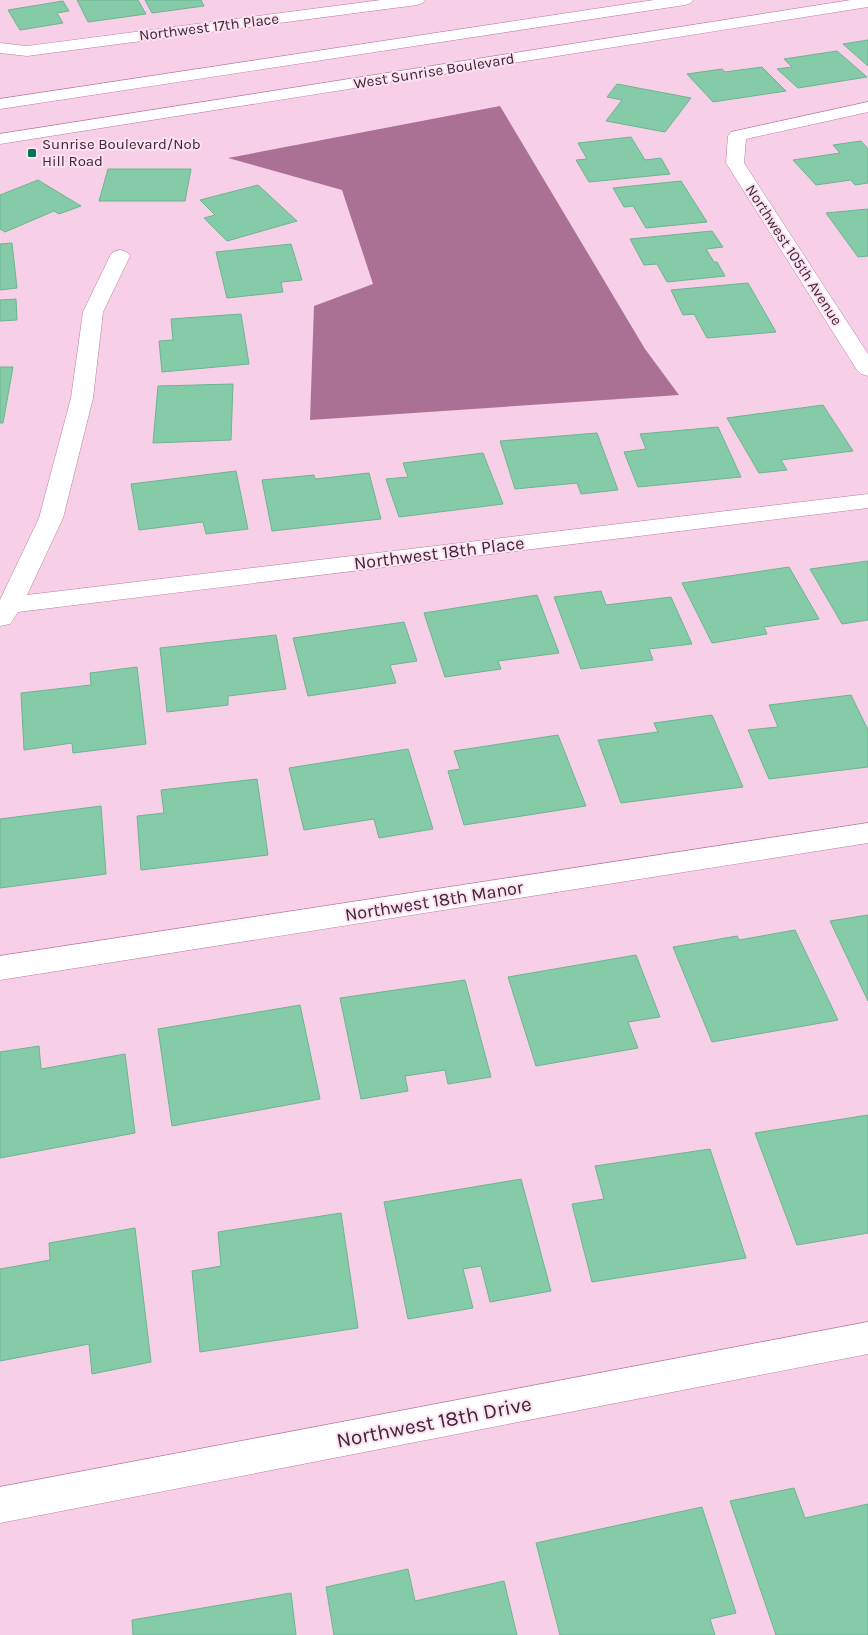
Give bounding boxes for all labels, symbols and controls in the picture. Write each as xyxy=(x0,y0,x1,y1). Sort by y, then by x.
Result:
street label: Northwest 17th Place xyxy=(138,9,280,45)
street label: West Sunrise Boulevard xyxy=(352,49,516,93)
place label: Sunrise Boulevard/Nob Hill Road xyxy=(42,135,201,170)
marker: Sunrise Boulevard/Nob Hill Road xyxy=(26,147,38,159)
street label: Northwest 105th Avenue xyxy=(742,181,846,329)
street label: Northwest 18th Place xyxy=(353,532,525,574)
street label: Northwest 18th Manor xyxy=(343,876,525,926)
street label: Northwest 18th Drive xyxy=(334,1391,534,1453)

